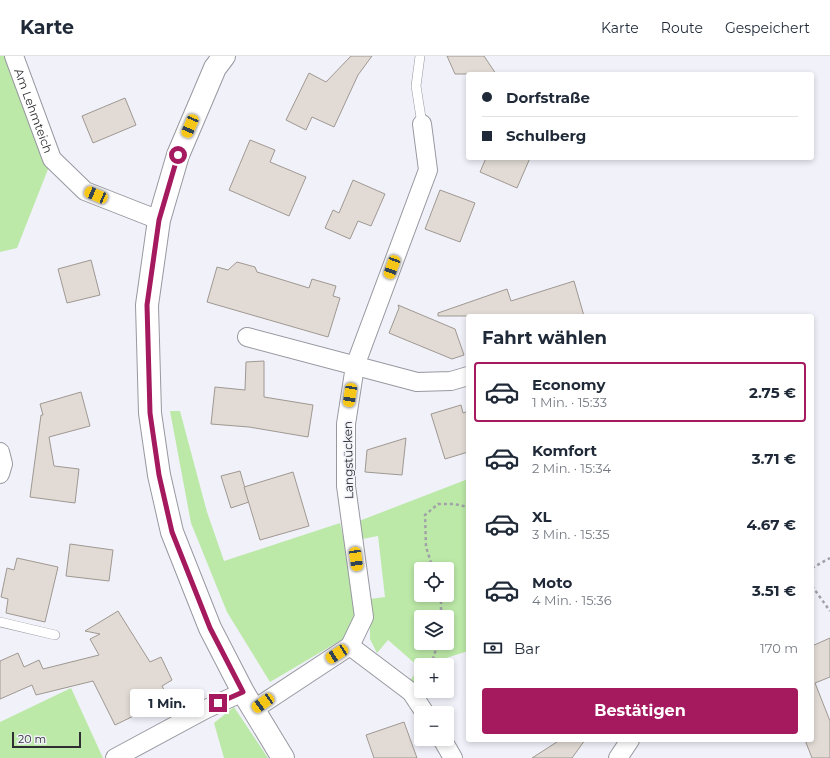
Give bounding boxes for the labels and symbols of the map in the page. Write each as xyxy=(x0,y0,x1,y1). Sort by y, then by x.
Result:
street label: Am Lehmteich xyxy=(12,66,57,155)
car xyxy=(180,113,200,139)
route start xyxy=(169,146,187,164)
car xyxy=(83,185,109,205)
car xyxy=(382,254,402,280)
car xyxy=(342,382,358,408)
street label: Langstücken xyxy=(340,421,356,499)
car xyxy=(348,546,364,572)
car xyxy=(324,642,350,666)
callout: 1 Min. xyxy=(130,689,204,717)
car xyxy=(250,691,276,715)
route end xyxy=(209,694,227,712)
scale bar xyxy=(12,730,81,749)

